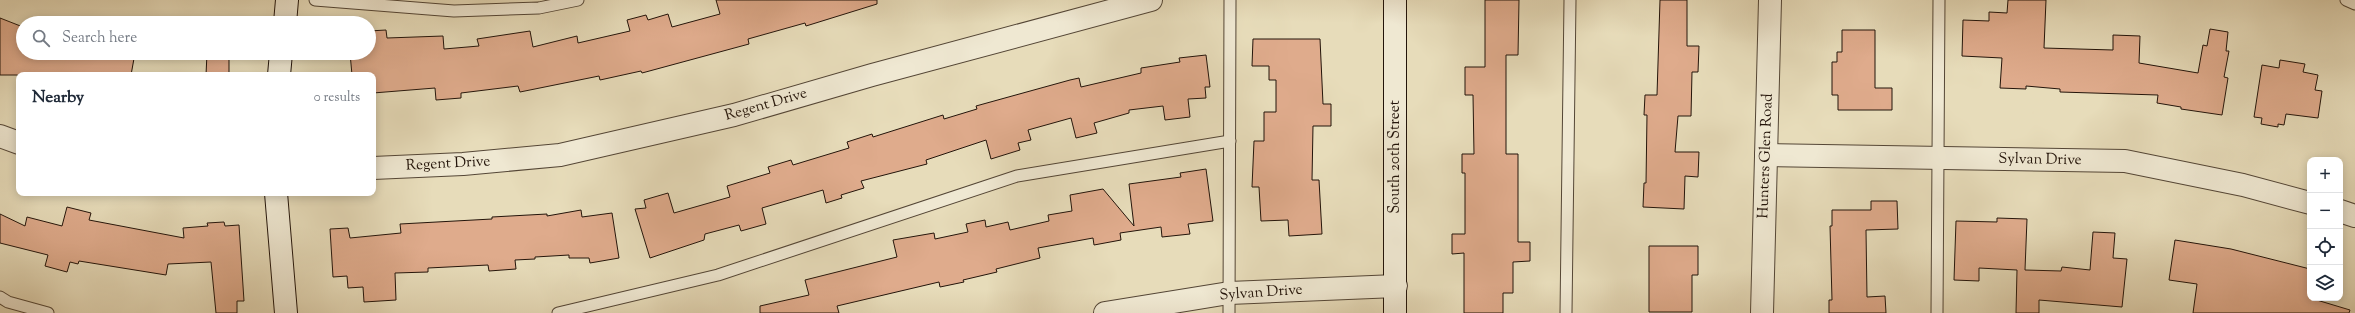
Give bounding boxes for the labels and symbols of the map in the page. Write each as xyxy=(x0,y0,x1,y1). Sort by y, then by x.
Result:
street label: Regent Drive xyxy=(722,83,810,127)
street label: Hunters Glen Road xyxy=(1753,93,1779,219)
street label: South 20th Street xyxy=(1385,100,1406,214)
street label: Sylvan Drive xyxy=(1998,149,2082,171)
street label: Regent Drive xyxy=(405,151,491,177)
street label: Sylvan Drive xyxy=(1219,280,1303,306)

